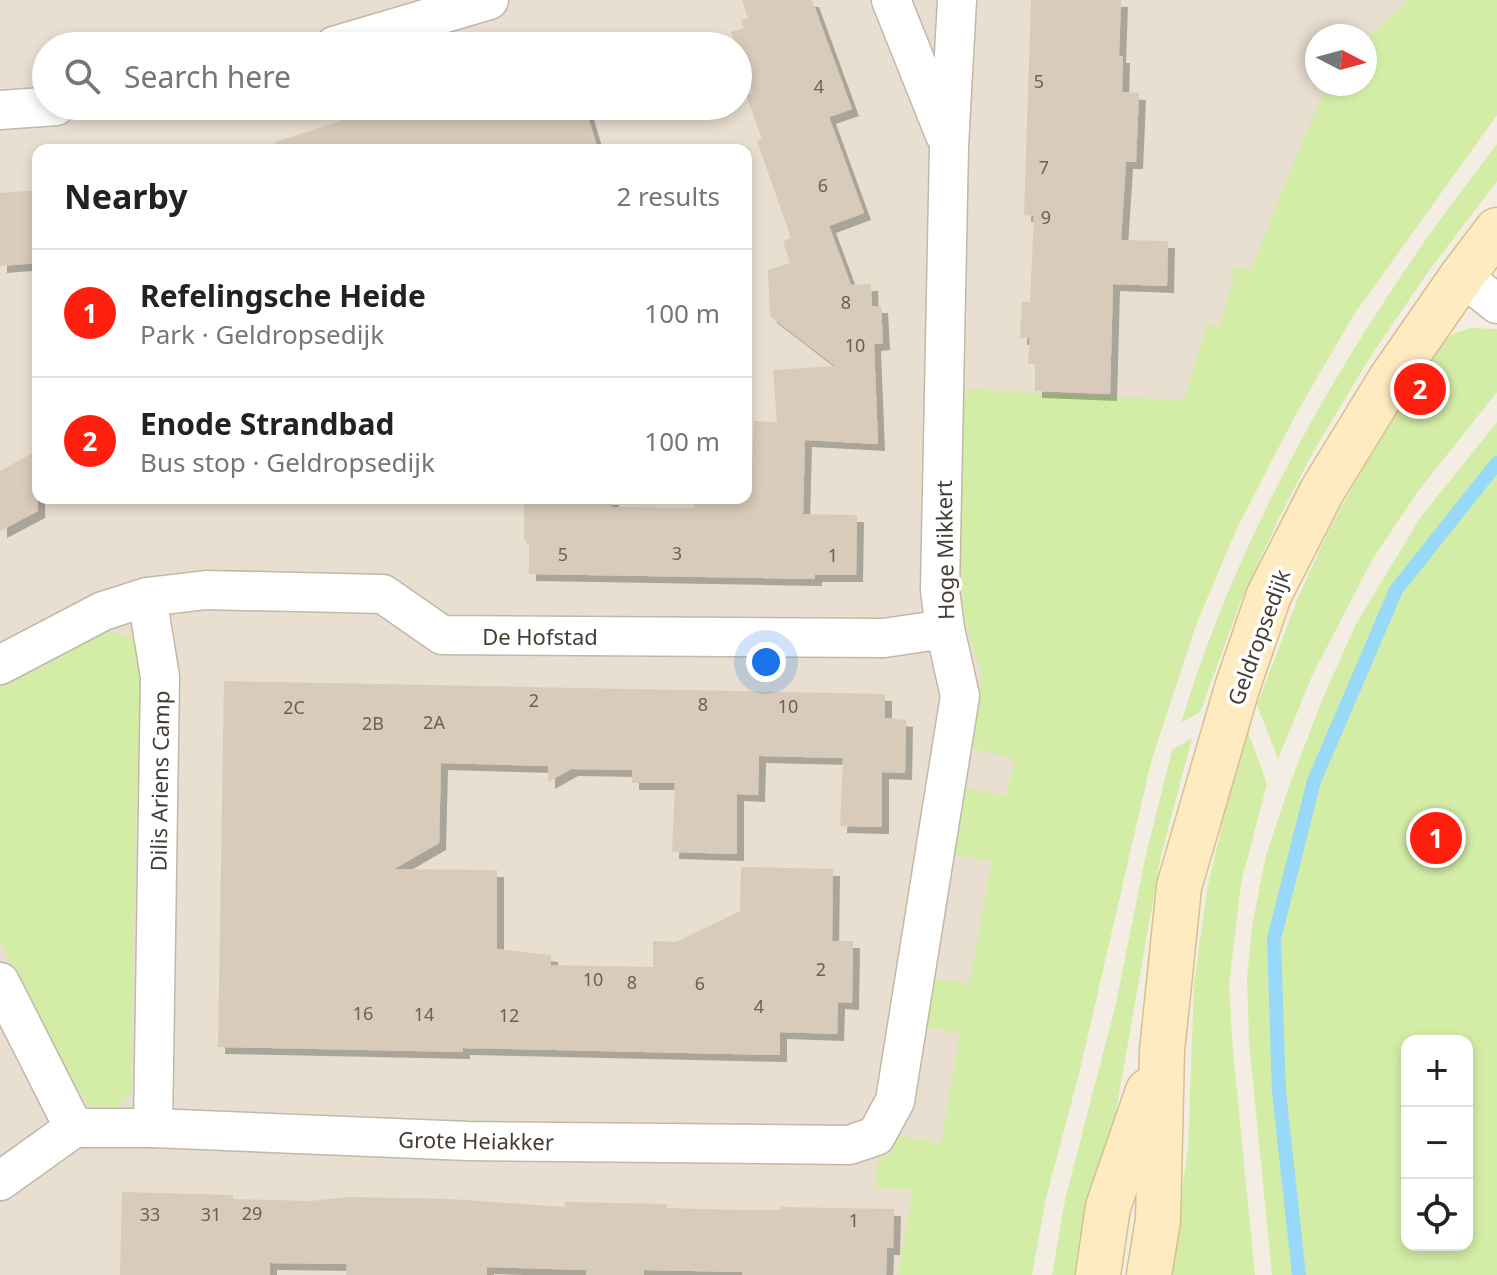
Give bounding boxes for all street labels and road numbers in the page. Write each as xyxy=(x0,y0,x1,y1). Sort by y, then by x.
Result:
street label: Hoge Mikkert xyxy=(928,480,960,620)
street label: Geldropsedijk xyxy=(1220,565,1297,709)
street label: De Hofstad xyxy=(482,621,598,651)
street label: Dilis Ariens Camp xyxy=(142,690,176,872)
street label: Grote Heiakker xyxy=(398,1124,554,1156)

